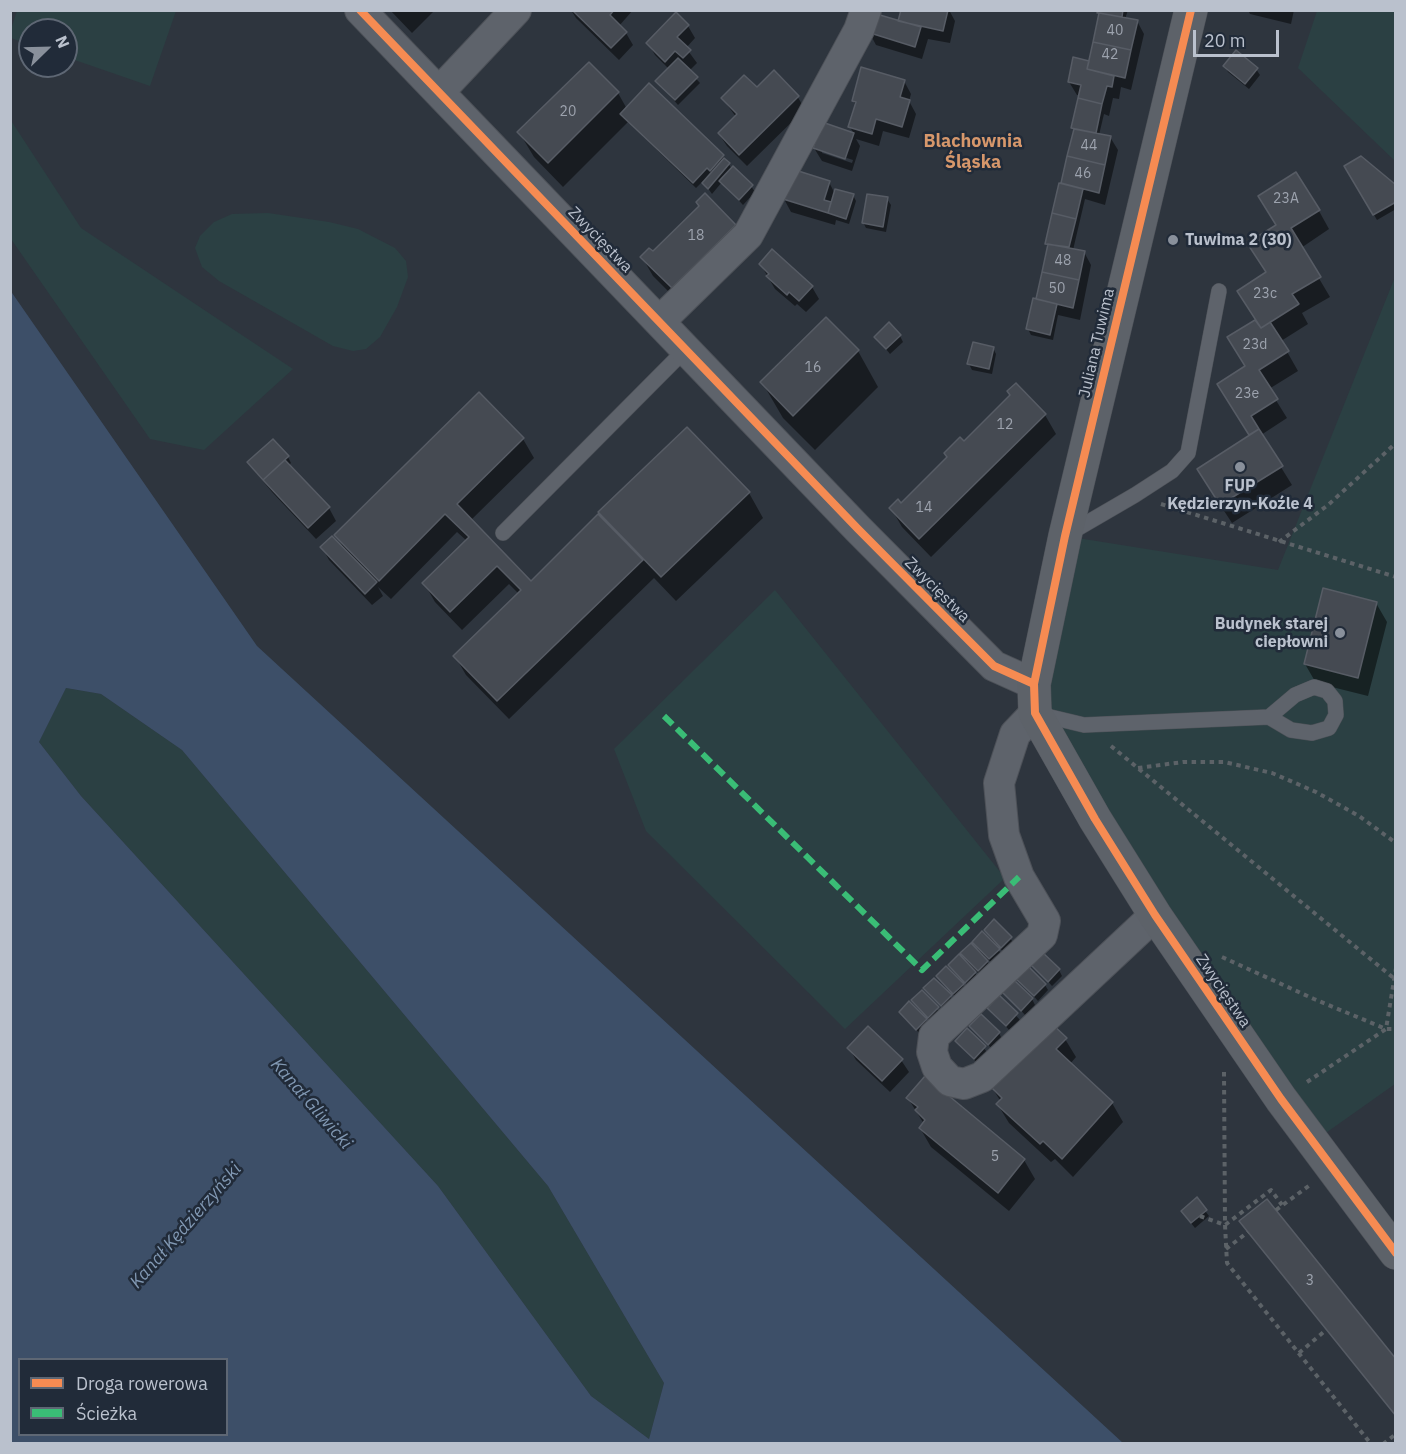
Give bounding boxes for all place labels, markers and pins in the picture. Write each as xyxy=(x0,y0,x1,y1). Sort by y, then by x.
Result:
place label: Tuwima 2 (30) xyxy=(1185,230,1292,250)
marker: Tuwima 2 (30) xyxy=(1166,233,1180,247)
marker: FUP Kędzierzyn-Koźle 4 xyxy=(1233,460,1247,474)
place label: FUP Kędzierzyn-Koźle 4 xyxy=(1167,476,1313,514)
place label: Budynek starej ciepłowni xyxy=(1215,614,1328,652)
marker: Budynek starej ciepłowni xyxy=(1333,626,1347,640)

